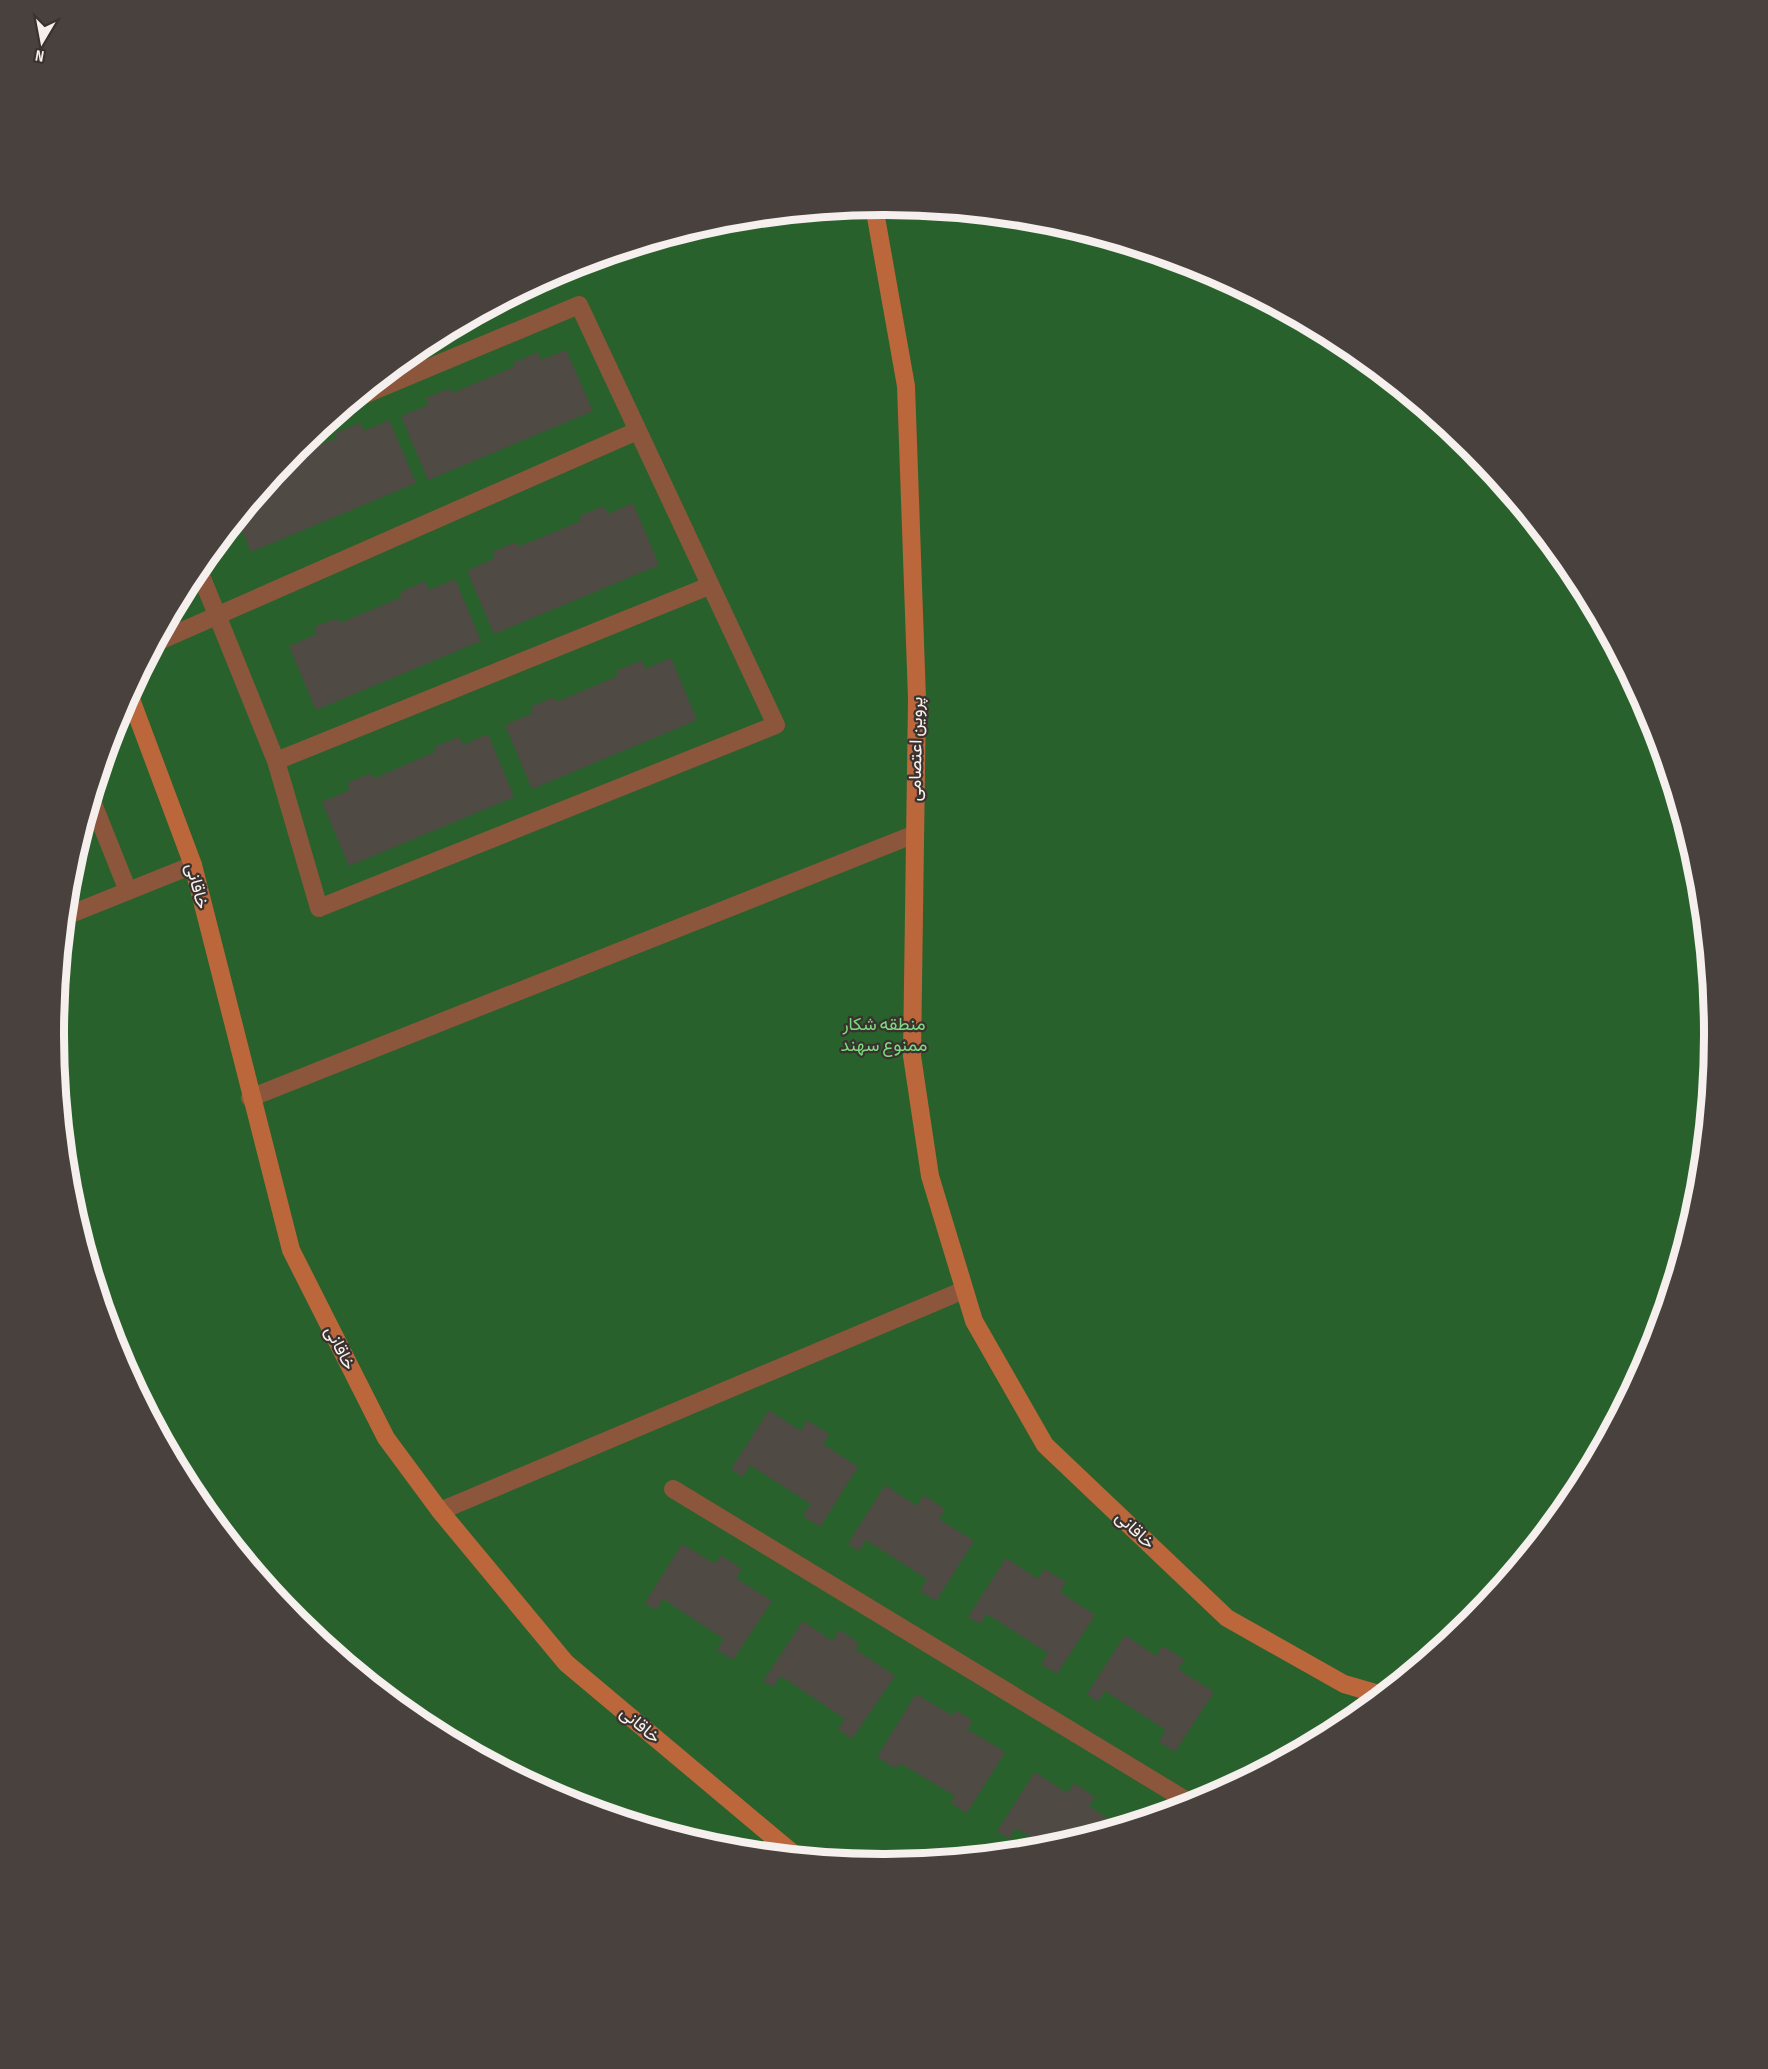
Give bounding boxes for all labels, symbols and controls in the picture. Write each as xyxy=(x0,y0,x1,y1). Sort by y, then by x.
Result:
north arrow xyxy=(12,12,72,72)
text: N xyxy=(34,45,46,65)
street label: پروین اعتصامی xyxy=(905,696,928,802)
street label: خاقانی xyxy=(181,861,213,911)
park label: منطقه شکار ممنوع سهند xyxy=(841,1014,927,1057)
street label: خاقانی xyxy=(320,1323,360,1373)
street label: خاقانی xyxy=(1111,1506,1159,1554)
street label: خاقانی xyxy=(615,1702,665,1748)

